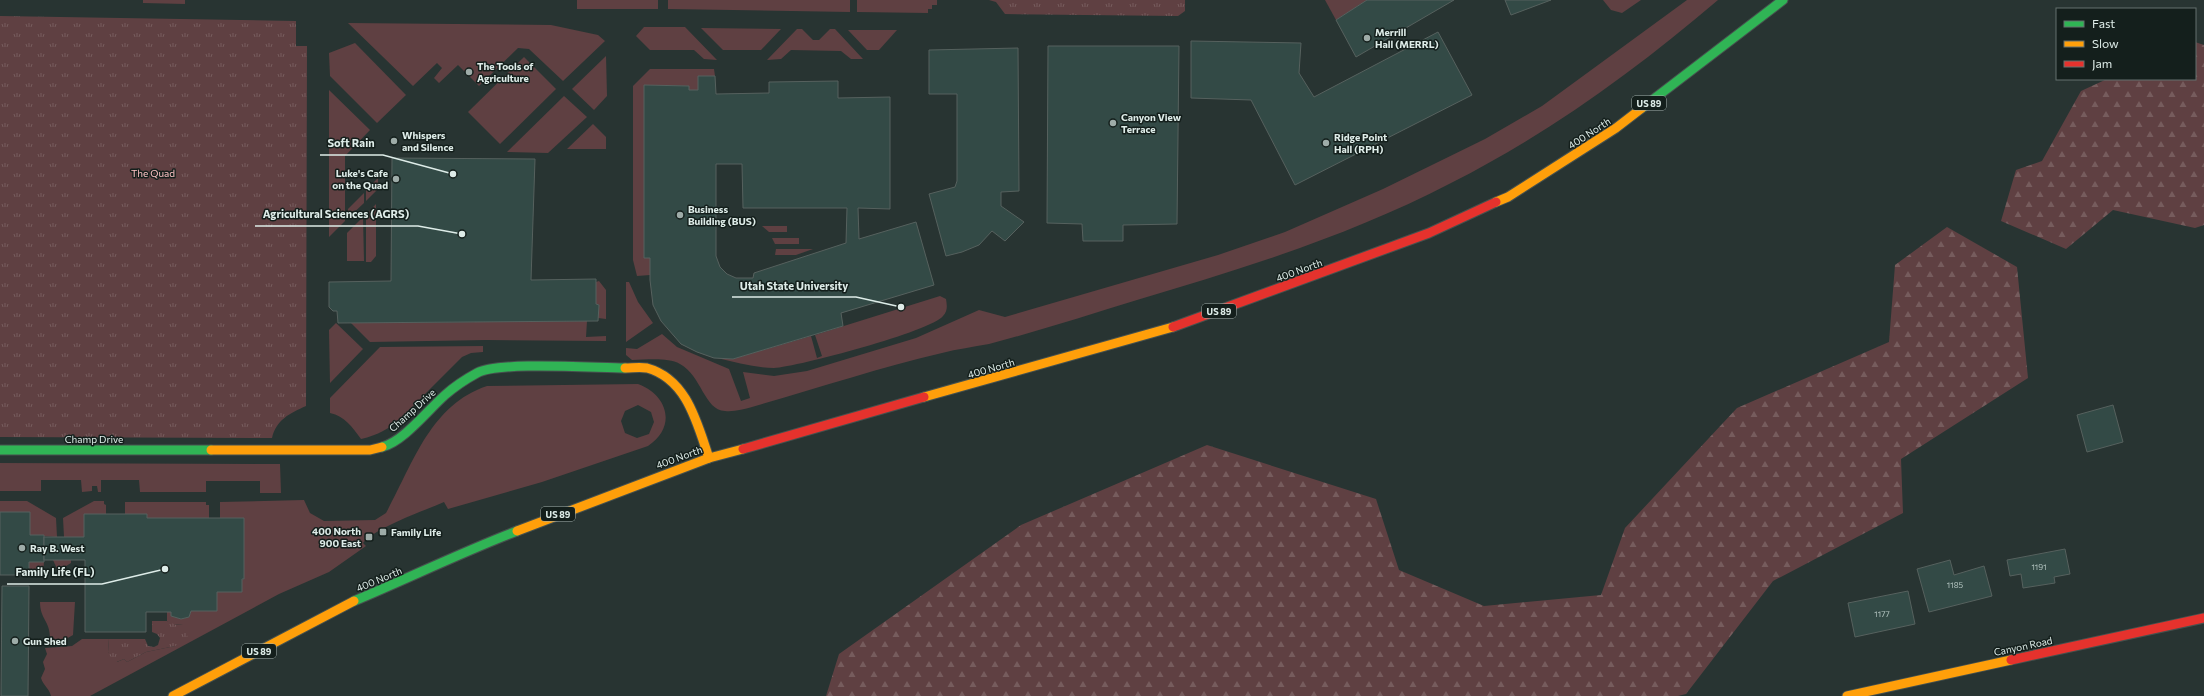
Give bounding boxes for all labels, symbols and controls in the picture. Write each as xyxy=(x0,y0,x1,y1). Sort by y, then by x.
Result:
legend xyxy=(2056,8,2196,80)
text: Fast xyxy=(2092,16,2115,30)
place label: Merrill Hall (MERRL) xyxy=(1375,26,1439,50)
marker: Merrill Hall (MERRL) xyxy=(1362,33,1372,43)
text: Slow xyxy=(2092,36,2119,50)
text: Jam xyxy=(2092,56,2112,71)
place label: The Tools of Agriculture xyxy=(477,60,534,84)
marker: The Tools of Agriculture xyxy=(464,67,474,77)
road number: US 89 xyxy=(1632,96,1666,110)
place label: Canyon View Terrace xyxy=(1121,111,1182,135)
street label: 400 North xyxy=(1565,115,1613,151)
marker: Canyon View Terrace xyxy=(1108,118,1118,128)
place label: Whispers and Silence xyxy=(402,129,454,153)
place label: Ridge Point Hall (RPH) xyxy=(1334,131,1387,155)
callout: Soft Rain xyxy=(320,132,383,155)
text: Soft Rain xyxy=(327,136,375,149)
marker: Whispers and Silence xyxy=(389,136,399,146)
marker: Ridge Point Hall (RPH) xyxy=(1321,138,1331,148)
park label: The Quad xyxy=(131,167,175,179)
place label: Luke's Cafe on the Quad xyxy=(332,167,388,191)
marker: Luke's Cafe on the Quad xyxy=(391,174,401,184)
callout: Agricultural Sciences (AGRS) xyxy=(255,203,418,226)
place label: Business Building (BUS) xyxy=(688,203,756,227)
text: Agricultural Sciences (AGRS) xyxy=(263,207,410,220)
marker: Business Building (BUS) xyxy=(675,210,685,220)
street label: 400 North xyxy=(1274,256,1324,284)
callout: Utah State University xyxy=(732,274,856,297)
text: Utah State University xyxy=(740,279,848,292)
road number: US 89 xyxy=(1202,304,1236,318)
street label: 400 North xyxy=(966,356,1016,380)
street label: Champ Drive xyxy=(386,386,438,434)
street label: Champ Drive xyxy=(65,433,123,445)
street label: 400 North xyxy=(654,443,704,471)
road number: US 89 xyxy=(541,507,575,521)
place label: 400 North 900 East xyxy=(312,525,361,549)
place label: Family Life xyxy=(391,526,441,538)
marker: Family Life xyxy=(378,527,388,537)
marker: 400 North 900 East xyxy=(364,532,374,542)
place label: Ray B. West xyxy=(30,542,84,554)
marker: Ray B. West xyxy=(17,543,27,553)
callout: Family Life (FL) xyxy=(7,561,102,584)
house number: 1191 xyxy=(2031,562,2047,572)
street label: 400 North xyxy=(354,564,404,594)
text: Family Life (FL) xyxy=(15,565,95,578)
house number: 1185 xyxy=(1947,580,1964,590)
house number: 1177 xyxy=(1874,609,1890,619)
street label: Canyon Road xyxy=(1993,634,2054,658)
place label: Gun Shed xyxy=(23,635,67,647)
marker: Gun Shed xyxy=(10,636,20,646)
road number: US 89 xyxy=(242,644,276,658)

